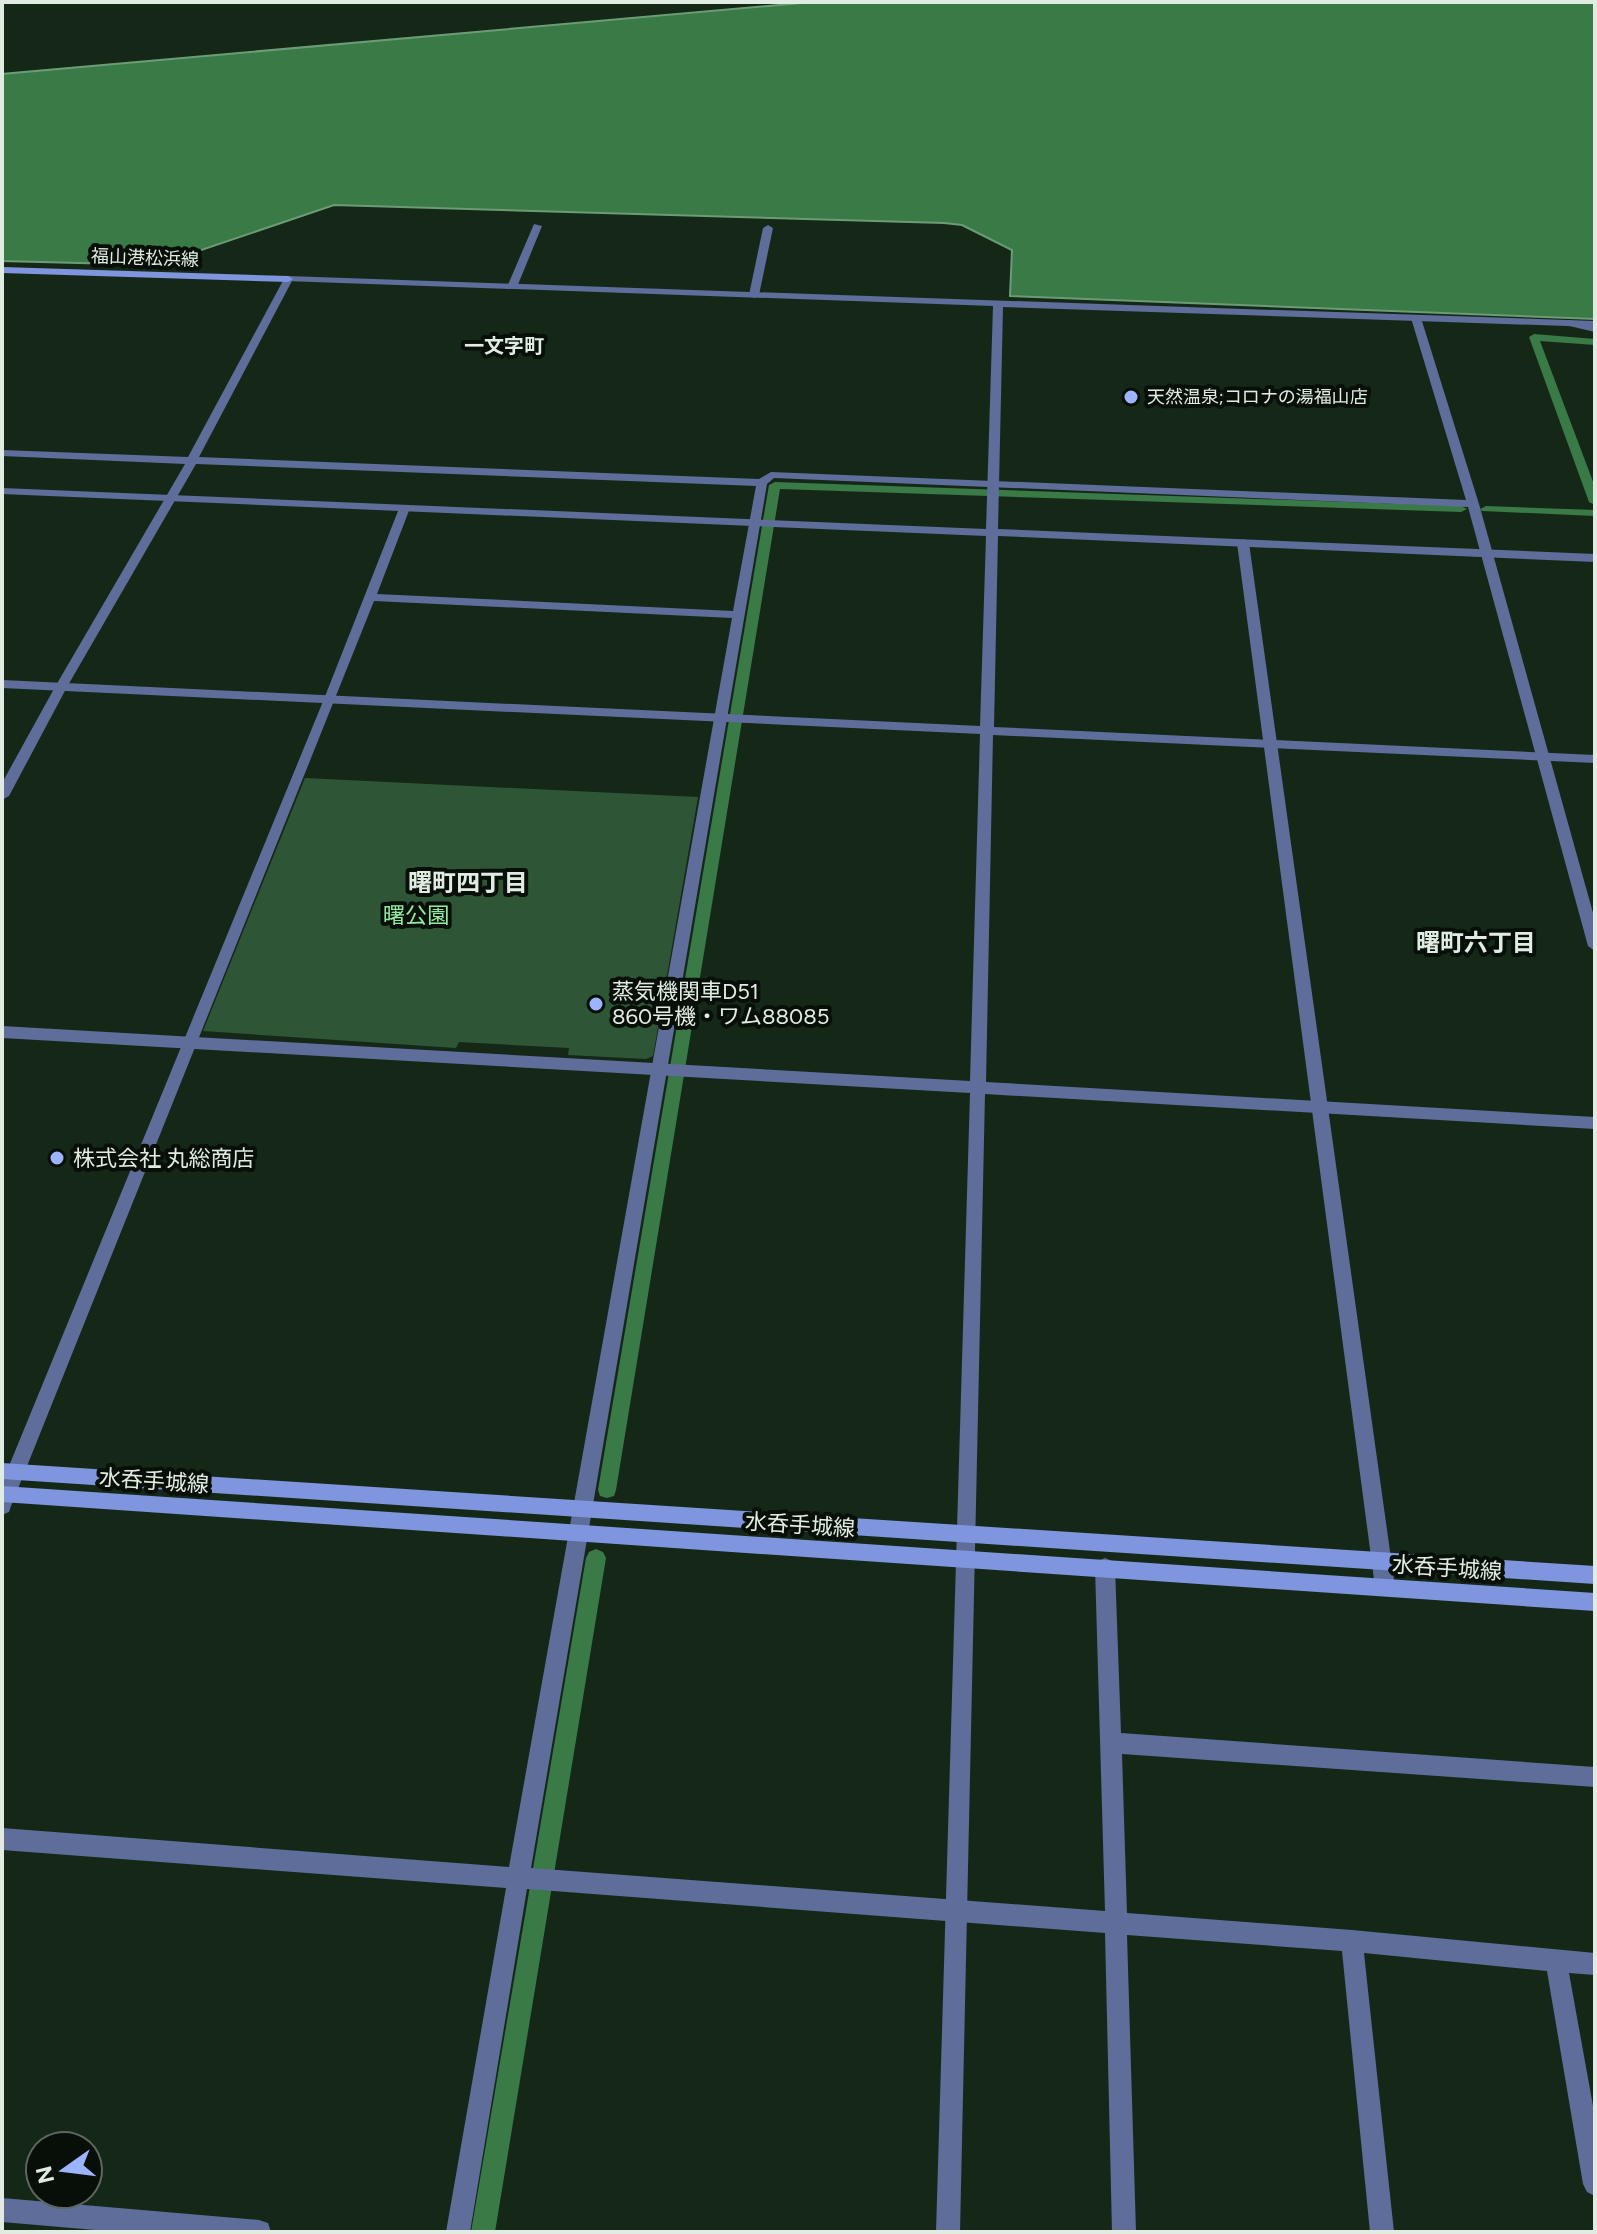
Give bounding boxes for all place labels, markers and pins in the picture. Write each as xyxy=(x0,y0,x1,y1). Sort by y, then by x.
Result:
place label: 天然温泉;コロナの湯福山店 xyxy=(1147,386,1368,408)
marker: 天然温泉;コロナの湯福山店 xyxy=(1122,388,1140,406)
place label: 蒸気機関車D51 860号機・ワム88085 xyxy=(612,978,829,1030)
marker: 蒸気機関車D51 860号機・ワム88085 xyxy=(587,995,605,1013)
place label: 株式会社 丸総商店 xyxy=(73,1145,254,1172)
marker: 株式会社 丸総商店 xyxy=(48,1149,66,1167)

